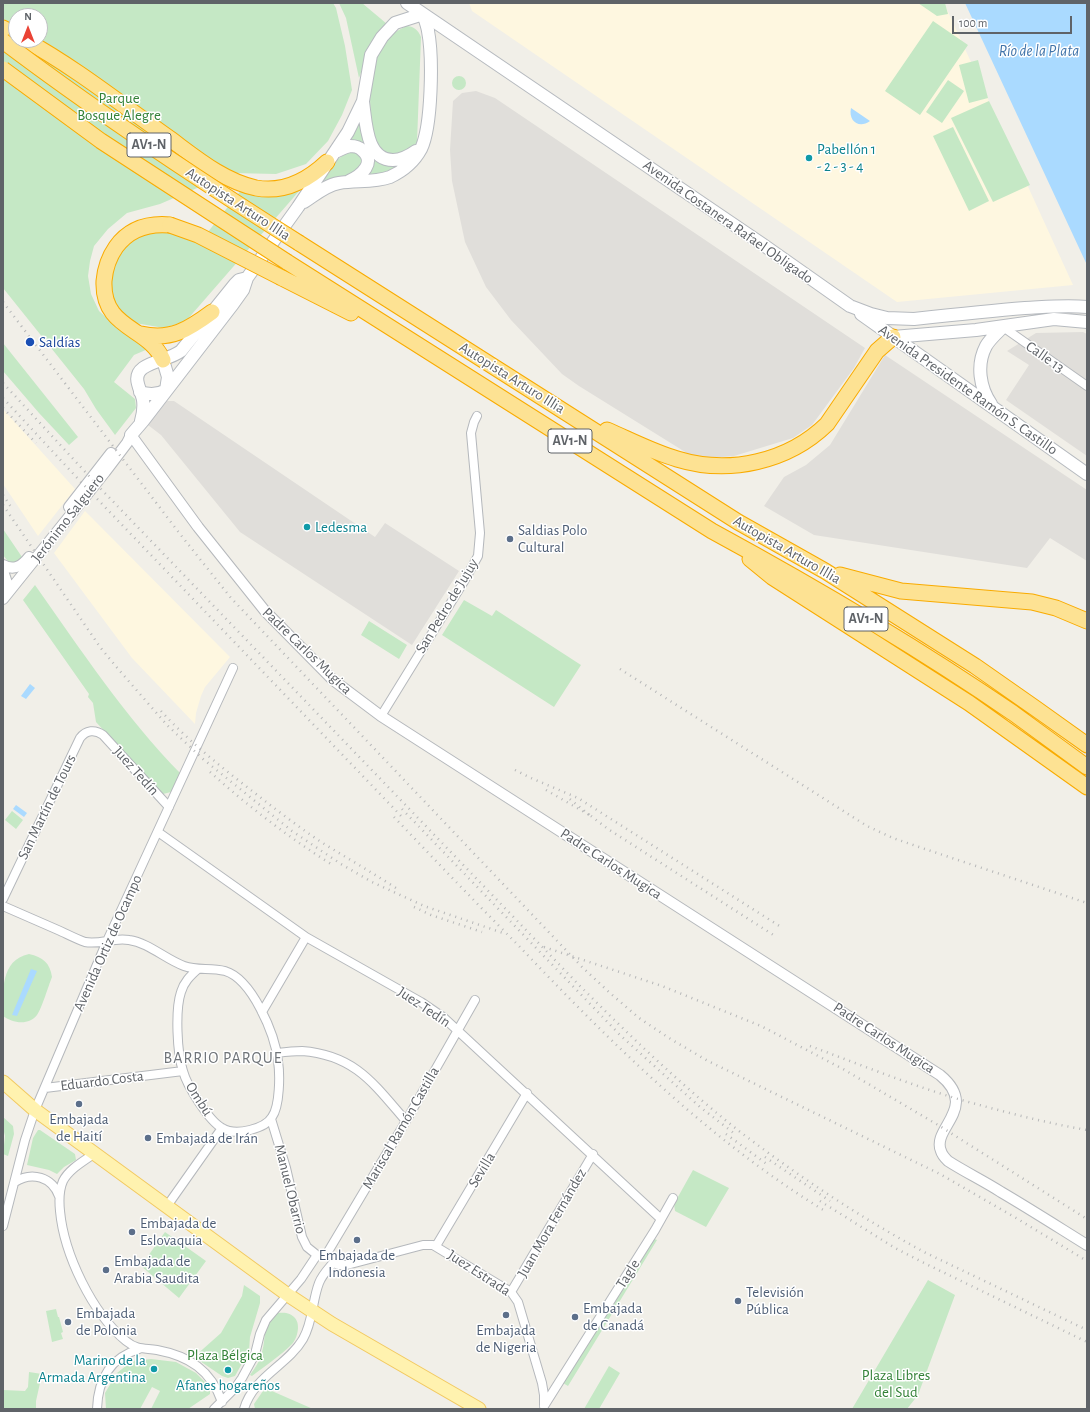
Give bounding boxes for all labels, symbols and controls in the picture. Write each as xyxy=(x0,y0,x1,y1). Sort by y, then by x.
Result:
north arrow xyxy=(8,8,48,48)
scale bar xyxy=(954,8,1074,34)
text: N xyxy=(24,11,32,22)
text: 100 m xyxy=(959,17,987,29)
water label: Río de la Plata xyxy=(999,41,1079,61)
park label: Parque Bosque Alegre xyxy=(77,89,161,124)
road number: AV1-N xyxy=(127,133,171,157)
place label: Pabellón 1 - 2 - 3 - 4 xyxy=(817,140,876,175)
marker: Pabellón 1 - 2 - 3 - 4 xyxy=(804,153,814,163)
street label: Avenida Costanera Rafael Obligado xyxy=(639,156,817,288)
street label: Autopista Arturo Illia xyxy=(182,163,294,245)
street label: Avenida Presidente Ramón S. Castillo xyxy=(875,321,1061,459)
place label: Saldías xyxy=(39,333,80,351)
marker: Saldías xyxy=(24,336,36,348)
street label: Calle 13 xyxy=(1022,337,1068,377)
street label: Autopista Arturo Illia xyxy=(456,338,568,418)
road number: AV1-N xyxy=(548,429,592,453)
street label: Jerónimo Salguero xyxy=(28,470,108,566)
street label: Autopista Arturo Illia xyxy=(730,512,844,588)
place label: Ledesma xyxy=(315,518,367,536)
place label: Saldias Polo Cultural xyxy=(518,521,587,556)
marker: Ledesma xyxy=(302,522,312,532)
marker: Saldias Polo Cultural xyxy=(505,534,515,544)
street label: San Pedro de Jujuy xyxy=(412,555,482,657)
street label: Padre Carlos Mugica xyxy=(258,604,356,698)
road number: AV1-N xyxy=(844,607,888,631)
street label: Juez Tedín xyxy=(109,743,163,799)
street label: San Martín de Tours xyxy=(14,752,80,862)
street label: Padre Carlos Mugica xyxy=(557,824,665,904)
street label: Avenida Ortiz de Ocampo xyxy=(70,872,146,1014)
street label: Juez Tedín xyxy=(394,983,454,1031)
street label: Padre Carlos Mugica xyxy=(830,998,938,1078)
district label: BARRIO PARQUE xyxy=(164,1048,282,1068)
street label: Mariscal Ramón Castilla xyxy=(359,1064,443,1192)
street label: Eduardo Costa xyxy=(59,1067,145,1095)
street label: Ombú xyxy=(181,1079,217,1119)
marker: Embajada de Haití xyxy=(74,1099,84,1109)
place label: Embajada de Haití xyxy=(49,1110,109,1145)
place label: Embajada de Irán xyxy=(156,1129,258,1147)
marker: Embajada de Irán xyxy=(143,1133,153,1143)
street label: Manuel Obarrio xyxy=(270,1142,310,1236)
street label: Sevilla xyxy=(464,1149,500,1191)
street label: Juan Mora Fernández xyxy=(513,1165,591,1281)
place label: Embajada de Eslovaquia xyxy=(140,1214,216,1249)
marker: Embajada de Eslovaquia xyxy=(127,1227,137,1237)
marker: Embajada de Indonesia xyxy=(352,1235,362,1245)
place label: Embajada de Indonesia xyxy=(319,1246,395,1281)
street label: Juez Estrada xyxy=(444,1246,514,1300)
place label: Embajada de Arabia Saudita xyxy=(114,1252,199,1287)
street label: Tagle xyxy=(612,1256,644,1292)
marker: Embajada de Arabia Saudita xyxy=(101,1265,111,1275)
place label: Televisión Pública xyxy=(746,1283,804,1318)
marker: Televisión Pública xyxy=(733,1296,743,1306)
place label: Embajada de Canadá xyxy=(583,1299,644,1334)
place label: Embajada de Polonia xyxy=(76,1304,137,1339)
marker: Embajada de Nigeria xyxy=(501,1310,511,1320)
marker: Embajada de Canadá xyxy=(570,1312,580,1322)
marker: Embajada de Polonia xyxy=(63,1317,73,1327)
place label: Embajada de Nigeria xyxy=(476,1321,536,1356)
park label: Plaza Bélgica xyxy=(187,1346,263,1364)
place label: Marino de la Armada Argentina xyxy=(38,1351,146,1386)
marker: Marino de la Armada Argentina xyxy=(149,1364,159,1374)
marker: Afanes hogareños xyxy=(223,1365,233,1375)
park label: Plaza Libres del Sud xyxy=(862,1366,930,1401)
place label: Afanes hogareños xyxy=(176,1376,280,1394)

